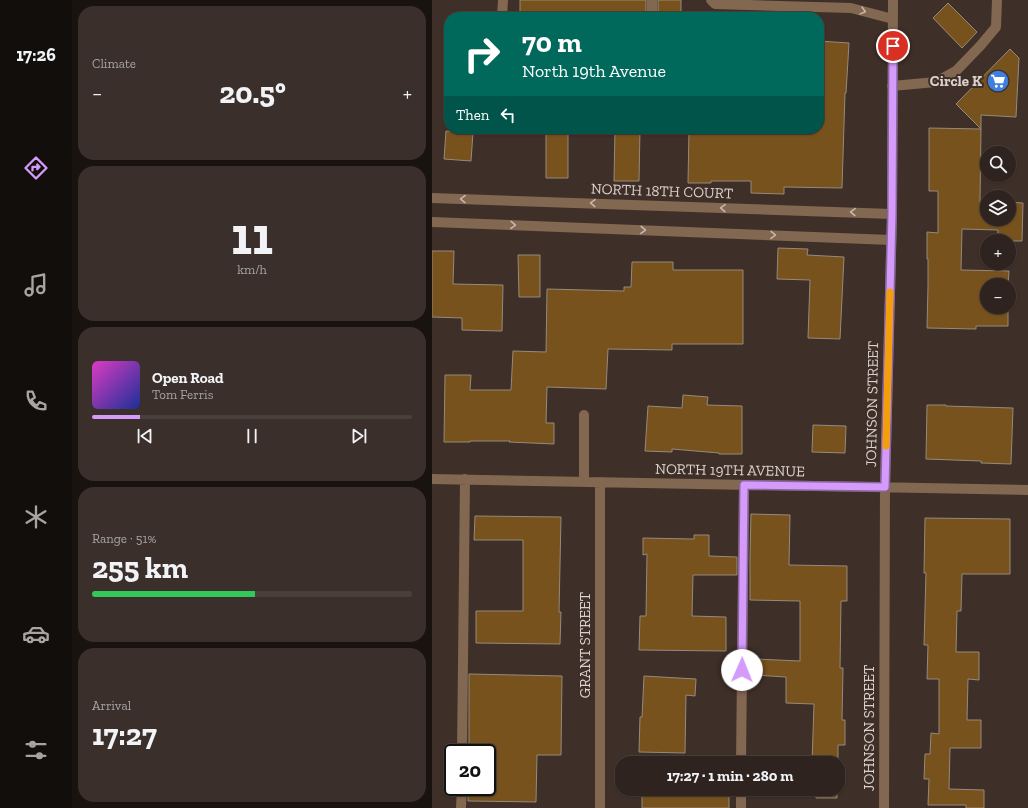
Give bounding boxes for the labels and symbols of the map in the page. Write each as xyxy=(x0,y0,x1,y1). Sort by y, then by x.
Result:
one-way arrow xyxy=(860,6,867,15)
pin xyxy=(876,29,910,63)
supermarket icon: Circle K xyxy=(985,68,1011,94)
place label: Circle K xyxy=(930,72,982,90)
street label: NORTH 18TH COURT xyxy=(591,180,733,202)
one-way arrow xyxy=(460,195,466,203)
one-way arrow xyxy=(590,199,596,208)
one-way arrow xyxy=(720,204,726,212)
one-way arrow xyxy=(850,208,856,217)
one-way arrow xyxy=(510,221,516,229)
one-way arrow xyxy=(640,226,646,235)
one-way arrow xyxy=(770,231,776,240)
street label: JOHNSON STREET xyxy=(862,341,882,467)
street label: NORTH 19TH AVENUE xyxy=(655,460,805,480)
street label: GRANT STREET xyxy=(576,592,594,698)
position arrow xyxy=(721,649,763,691)
street label: JOHNSON STREET xyxy=(860,665,878,791)
speed limit sign: 20 xyxy=(444,744,496,796)

